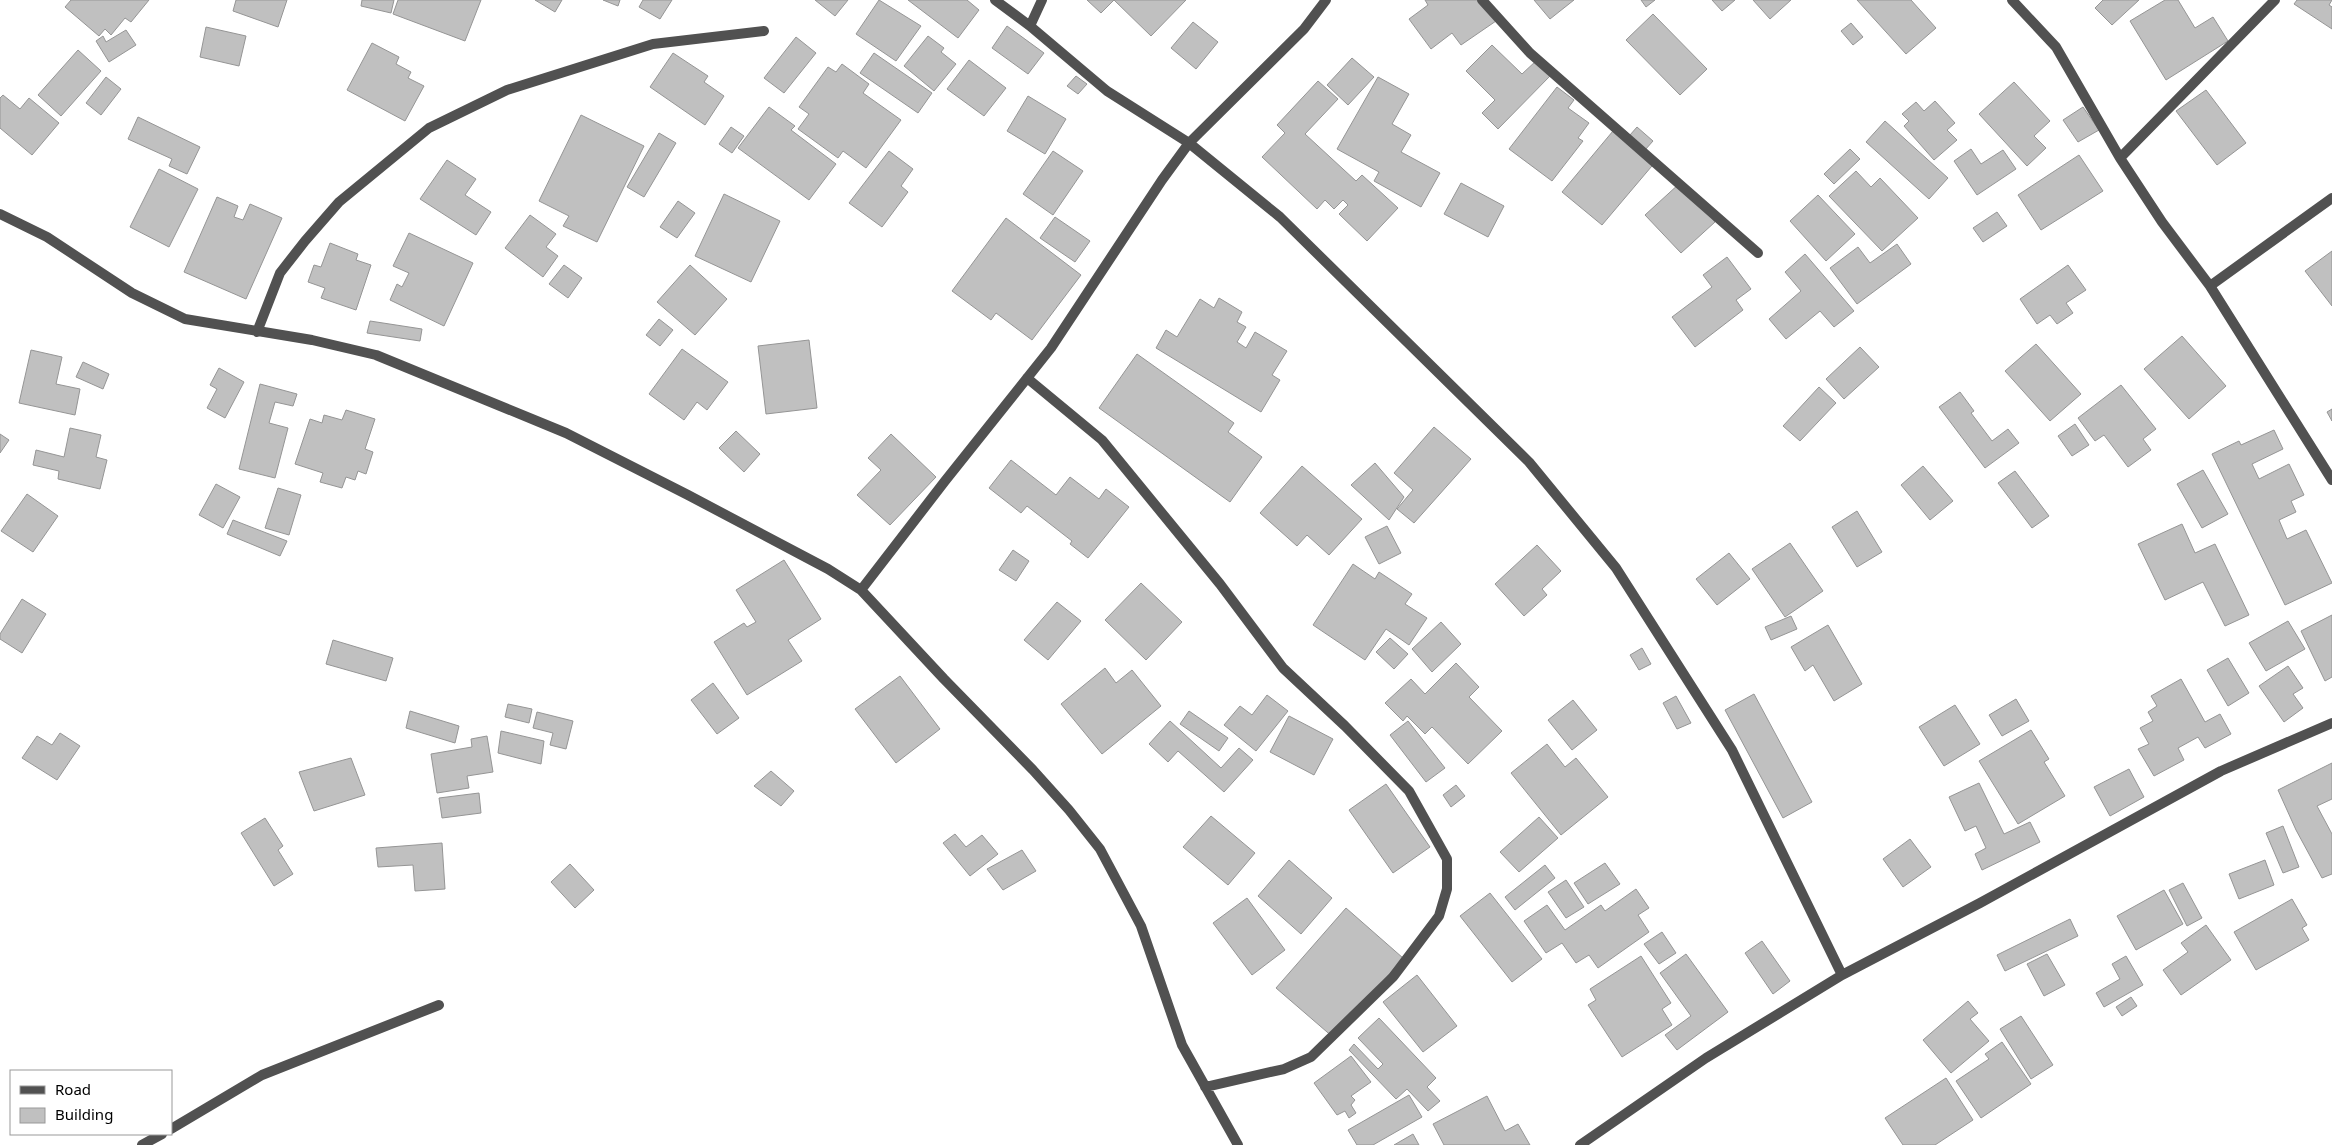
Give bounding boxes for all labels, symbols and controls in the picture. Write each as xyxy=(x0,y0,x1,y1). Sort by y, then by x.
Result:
legend xyxy=(10,1070,172,1135)
text: Road xyxy=(55,1079,91,1099)
text: Building xyxy=(55,1104,113,1124)

